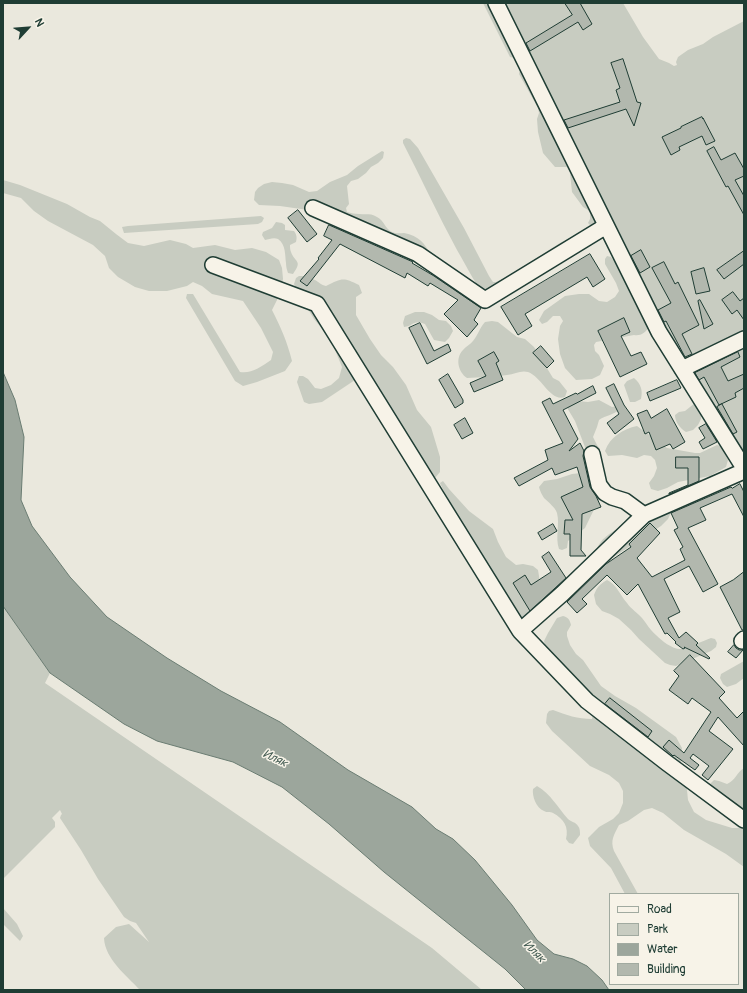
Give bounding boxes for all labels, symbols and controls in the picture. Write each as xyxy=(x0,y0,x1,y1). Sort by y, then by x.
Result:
north arrow xyxy=(8,8,48,48)
text: N xyxy=(32,16,47,29)
water label: Иляк xyxy=(260,747,290,771)
legend xyxy=(609,893,739,985)
text: Road xyxy=(647,902,672,917)
text: Park xyxy=(647,922,668,937)
water label: Иляк xyxy=(520,938,548,966)
text: Water xyxy=(647,942,678,957)
text: Building xyxy=(647,962,686,977)

